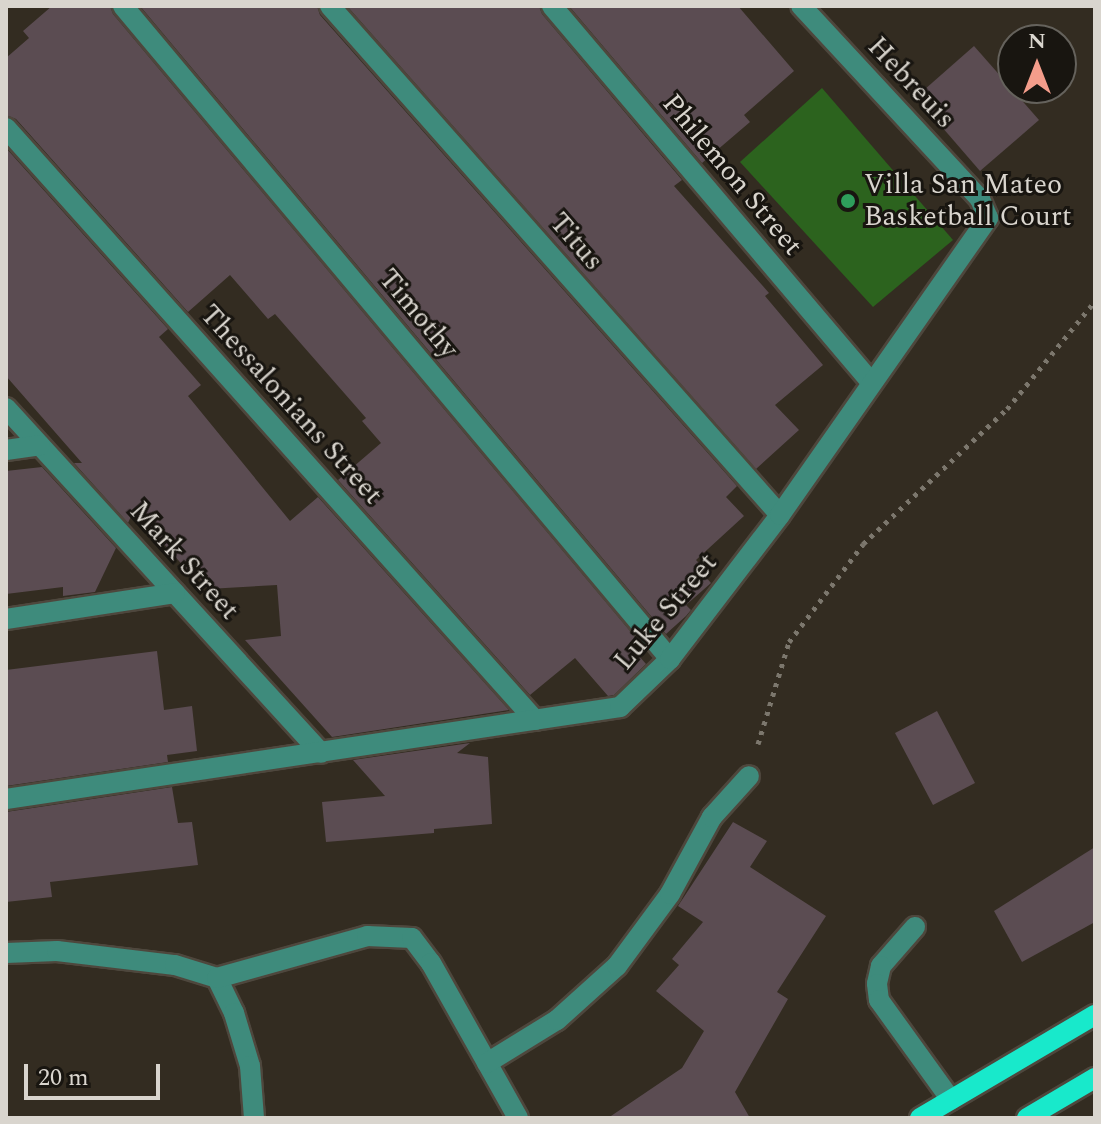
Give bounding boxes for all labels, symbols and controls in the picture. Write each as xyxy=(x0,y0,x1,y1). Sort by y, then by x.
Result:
north arrow xyxy=(997,24,1077,104)
text: N xyxy=(1028,25,1046,58)
street label: Hebreuis xyxy=(860,30,962,136)
street label: Philemon Street xyxy=(655,87,809,263)
place label: Villa San Mateo Basketball Court xyxy=(864,168,1072,234)
marker: Villa San Mateo Basketball Court xyxy=(839,192,857,210)
street label: Titus xyxy=(542,206,610,278)
street label: Timothy xyxy=(371,263,465,365)
street label: Thessalonians Street xyxy=(193,298,389,512)
street label: Mark Street xyxy=(122,495,246,627)
street label: Luke Street xyxy=(607,547,725,677)
scale bar xyxy=(28,1048,164,1098)
text: 20 m xyxy=(38,1060,89,1096)

